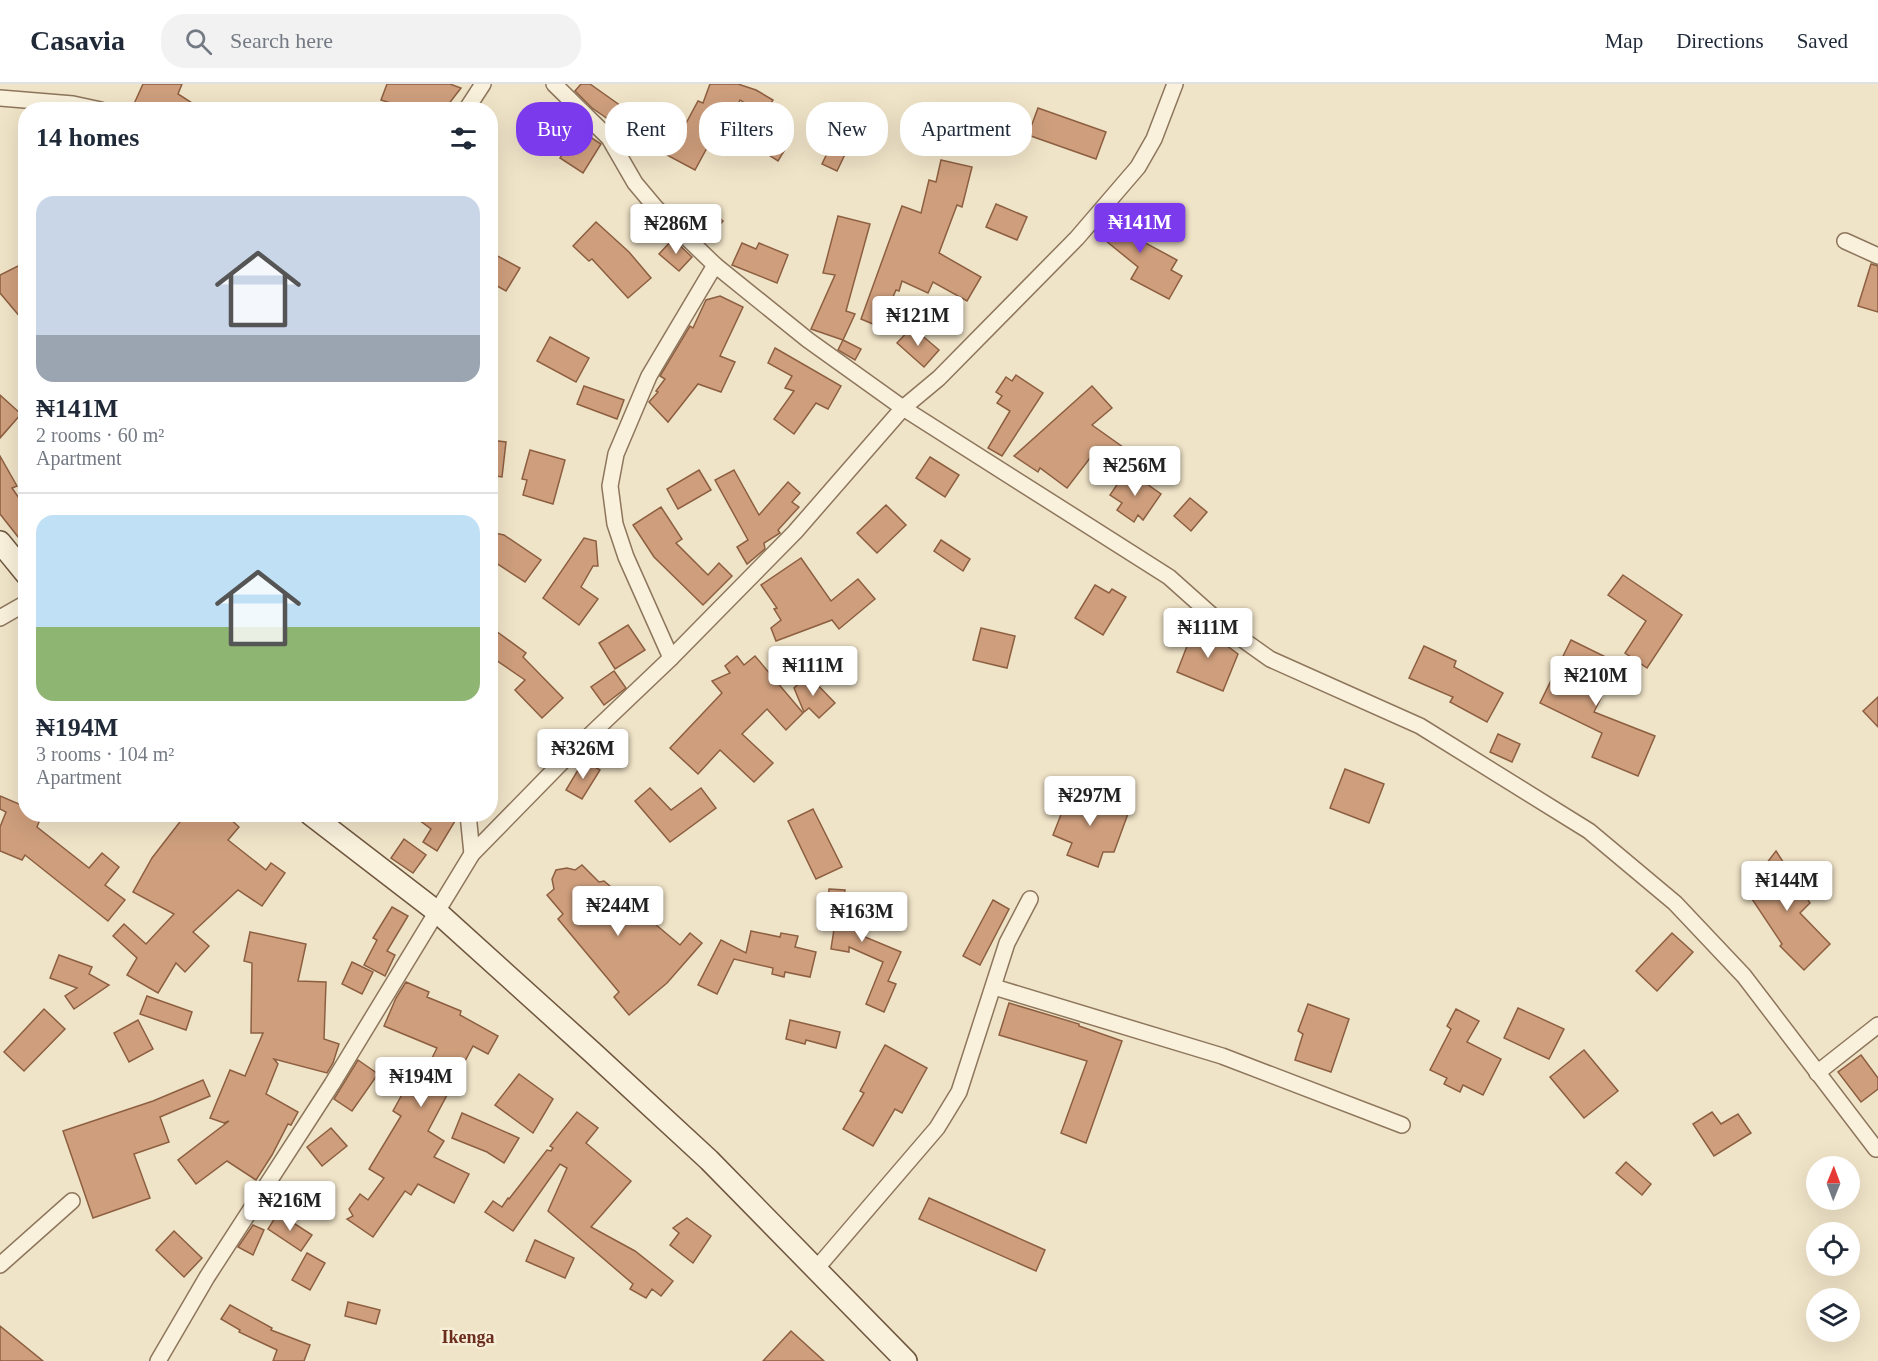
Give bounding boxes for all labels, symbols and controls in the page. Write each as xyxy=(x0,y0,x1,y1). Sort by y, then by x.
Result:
search box xyxy=(161,14,581,68)
text: Casavia xyxy=(30,25,125,56)
icon: search xyxy=(182,25,215,58)
text: Search here xyxy=(230,28,333,53)
text: Map xyxy=(1605,29,1643,53)
text: Directions xyxy=(1676,29,1764,53)
text: Saved xyxy=(1797,29,1848,53)
chip: Buy xyxy=(516,102,593,156)
chip: Rent xyxy=(605,102,687,156)
chip: Filters xyxy=(699,102,794,156)
chip: New xyxy=(806,102,888,156)
chip: Apartment xyxy=(900,102,1032,156)
icon: filters xyxy=(447,122,480,155)
text: 14 homes xyxy=(36,123,139,152)
pin: ₦141M xyxy=(1098,203,1182,254)
pin: ₦286M xyxy=(634,204,718,255)
text: ₦141M xyxy=(1108,211,1172,233)
text: ₦286M xyxy=(644,212,708,234)
icon: home xyxy=(204,235,312,343)
pin: ₦121M xyxy=(876,296,960,347)
text: ₦121M xyxy=(886,304,950,326)
text: ₦141M xyxy=(36,394,118,423)
text: 2 rooms · 60 m² xyxy=(36,424,164,446)
pin: ₦256M xyxy=(1093,446,1177,497)
text: Apartment xyxy=(36,447,122,469)
text: ₦256M xyxy=(1103,454,1167,476)
icon: home xyxy=(204,554,312,662)
pin: ₦111M xyxy=(1166,608,1250,659)
text: ₦111M xyxy=(1177,616,1239,638)
pin: ₦111M xyxy=(771,646,855,697)
text: ₦111M xyxy=(782,654,844,676)
pin: ₦210M xyxy=(1554,656,1638,707)
text: ₦210M xyxy=(1564,664,1628,686)
text: ₦194M xyxy=(36,713,118,742)
pin: ₦326M xyxy=(541,729,625,780)
text: ₦326M xyxy=(551,737,615,759)
text: 3 rooms · 104 m² xyxy=(36,743,174,765)
text: Apartment xyxy=(36,766,122,788)
pin: ₦297M xyxy=(1048,776,1132,827)
text: ₦297M xyxy=(1058,784,1122,806)
pin: ₦144M xyxy=(1745,861,1829,912)
text: ₦144M xyxy=(1755,869,1819,891)
pin: ₦244M xyxy=(576,886,660,937)
pin: ₦163M xyxy=(820,892,904,943)
text: ₦244M xyxy=(586,894,650,916)
text: ₦163M xyxy=(830,900,894,922)
pin: ₦194M xyxy=(379,1057,463,1108)
text: ₦194M xyxy=(389,1065,453,1087)
north arrow xyxy=(1806,1156,1860,1210)
map controls xyxy=(1806,1156,1860,1342)
pin: ₦216M xyxy=(248,1181,332,1232)
text: ₦216M xyxy=(258,1189,322,1211)
button: locate xyxy=(1806,1222,1860,1276)
button: layers xyxy=(1806,1288,1860,1342)
district label: Ikenga xyxy=(441,1327,495,1347)

